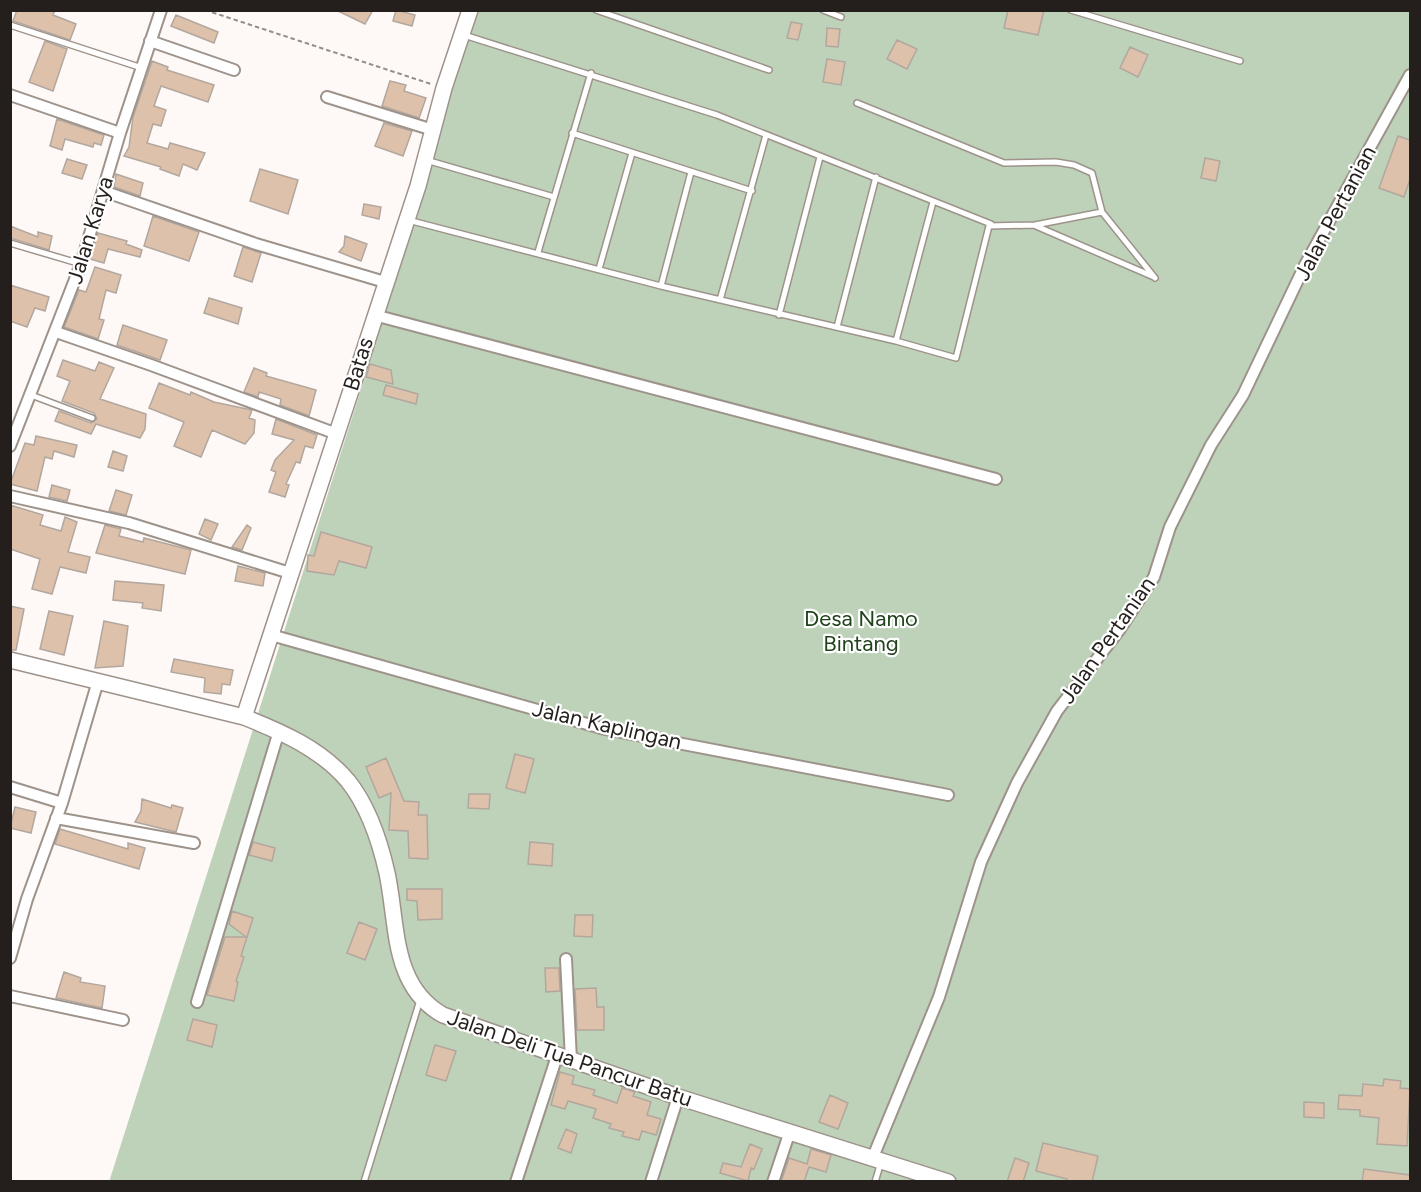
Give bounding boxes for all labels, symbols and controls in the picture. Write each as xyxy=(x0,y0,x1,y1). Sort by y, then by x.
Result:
street label: Jalan Pertanian xyxy=(1288,141,1382,285)
street label: Jalan Karya xyxy=(61,173,119,287)
street label: Batas xyxy=(337,334,379,394)
street label: Jalan Pertanian xyxy=(1053,571,1161,709)
park label: Desa Namo Bintang xyxy=(804,605,918,657)
street label: Jalan Kaplingan xyxy=(530,695,684,755)
street label: Jalan Deli Tua Pancur Batu xyxy=(444,1003,696,1113)

